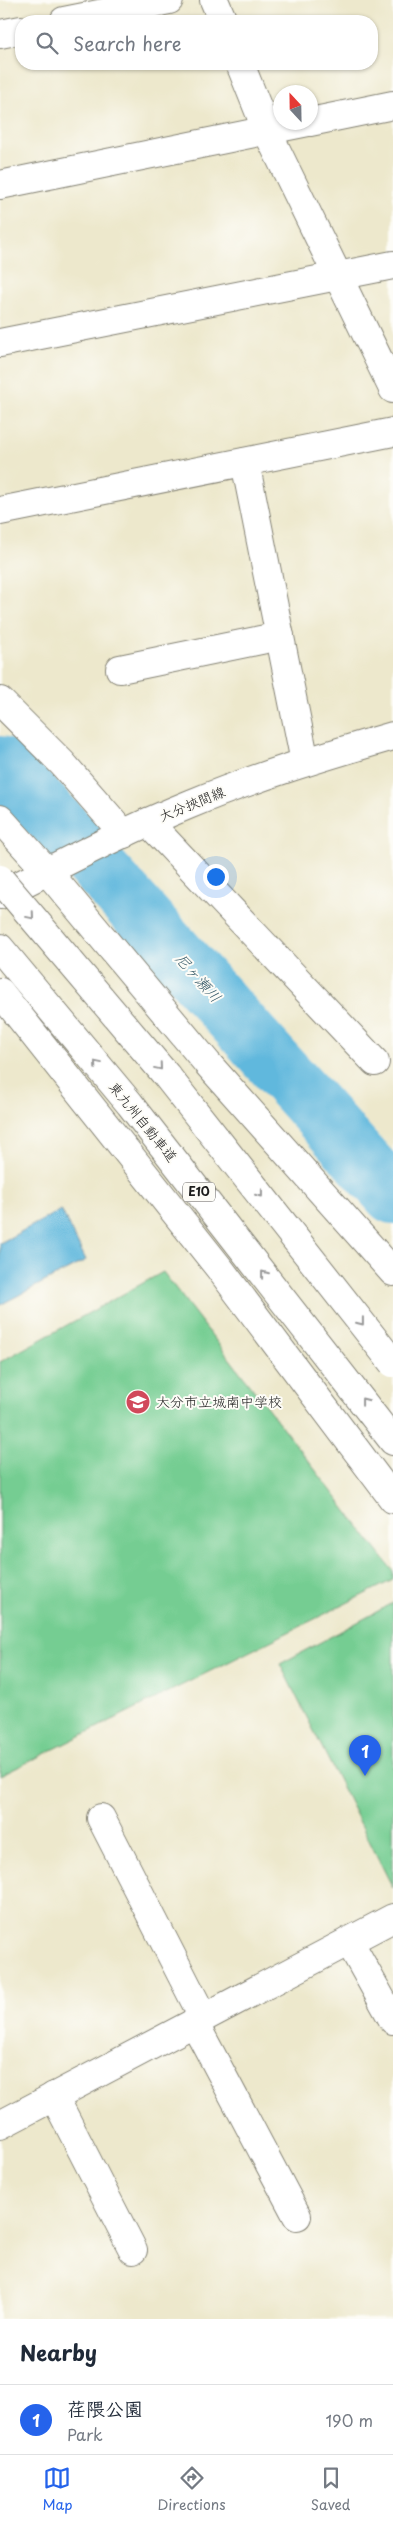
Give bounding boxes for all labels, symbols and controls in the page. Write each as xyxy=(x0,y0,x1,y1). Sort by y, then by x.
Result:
search box xyxy=(15,15,378,70)
icon: search xyxy=(33,29,61,57)
text: Search here xyxy=(73,29,182,57)
north arrow xyxy=(273,85,318,130)
street label: 大分挾間線 xyxy=(155,781,228,826)
your location xyxy=(203,864,229,890)
one-way arrow xyxy=(26,911,35,920)
water label: 尼ヶ瀬川 xyxy=(170,947,228,1007)
one-way arrow xyxy=(94,1061,103,1070)
one-way arrow xyxy=(153,1061,162,1070)
street label: 東九州自動車道 xyxy=(104,1077,182,1166)
road number: E10 xyxy=(183,1182,215,1202)
one-way arrow xyxy=(254,1188,262,1197)
one-way arrow xyxy=(261,1271,269,1280)
one-way arrow xyxy=(355,1316,363,1325)
school or university icon: 大分市立城南中学校 xyxy=(125,1389,151,1415)
place label: 大分市立城南中学校 xyxy=(156,1391,282,1412)
one-way arrow xyxy=(362,1398,370,1407)
pin: 1 xyxy=(349,1735,381,1776)
text: Nearby xyxy=(20,2336,97,2368)
text: 荏隈公園 xyxy=(67,2394,143,2422)
text: 1 xyxy=(32,2408,40,2432)
text: 190 m xyxy=(325,2408,373,2432)
text: Park xyxy=(67,2422,103,2446)
tab: Map xyxy=(43,2464,72,2515)
tab: Directions xyxy=(158,2464,226,2515)
tab: Saved xyxy=(311,2464,350,2515)

